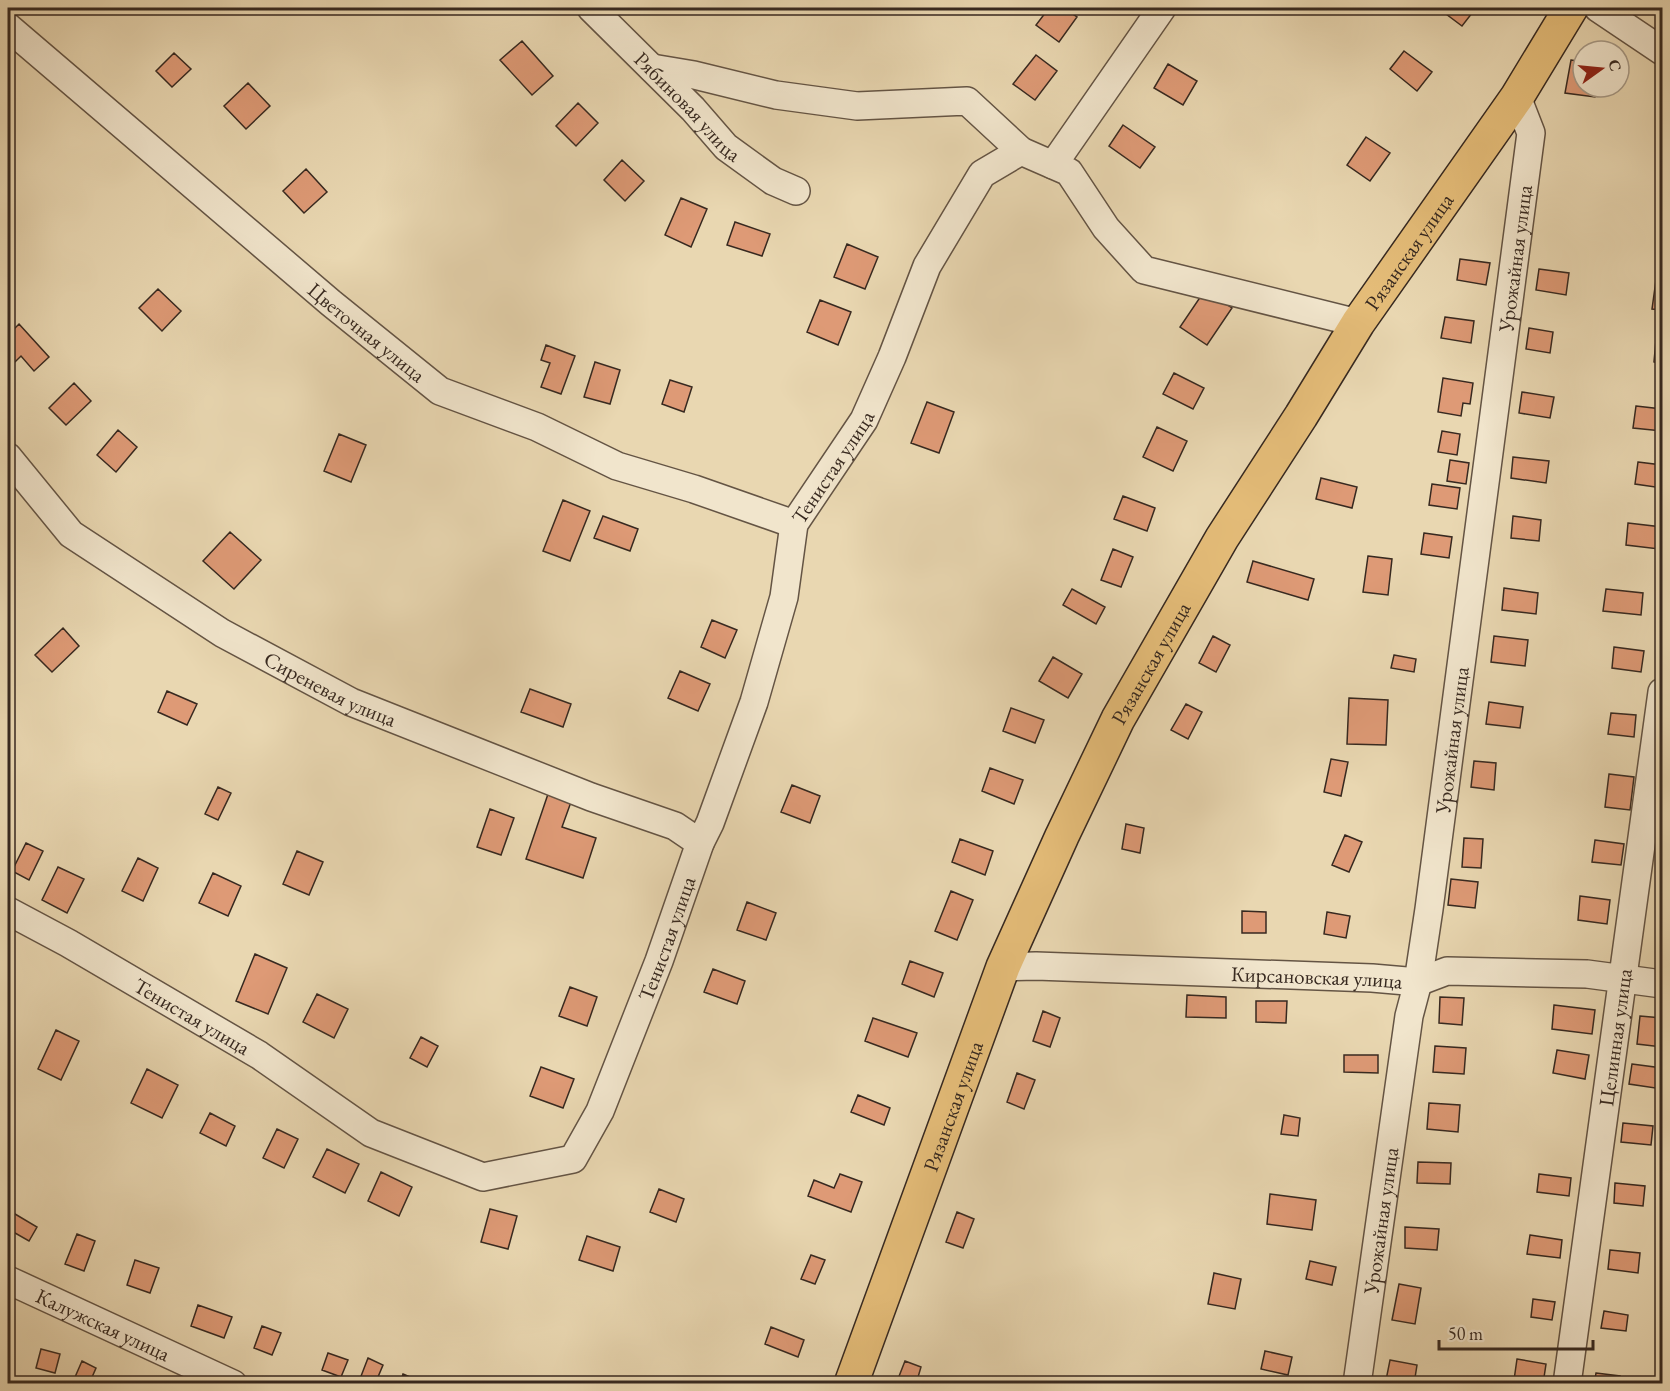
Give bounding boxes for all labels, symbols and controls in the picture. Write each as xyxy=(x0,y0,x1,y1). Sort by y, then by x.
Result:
north arrow xyxy=(1571,39,1631,99)
street label: Рябиновая улица xyxy=(629,45,747,167)
text: С xyxy=(1603,57,1627,73)
street label: Урожайная улица xyxy=(1491,182,1538,334)
street label: Рязанская улица xyxy=(1358,187,1459,315)
street label: Цветочная улица xyxy=(303,276,432,388)
street label: Тенистая улица xyxy=(785,406,880,529)
street label: Рязанская улица xyxy=(1104,596,1196,729)
street label: Сиреневая улица xyxy=(260,645,401,732)
street label: Урожайная улица xyxy=(1428,664,1474,816)
street label: Тенистая улица xyxy=(631,872,701,1005)
street label: Кирсановская улица xyxy=(1230,959,1404,994)
street label: Целинная улица xyxy=(1592,966,1637,1108)
street label: Тенистая улица xyxy=(129,971,256,1061)
street label: Рязанская улица xyxy=(916,1036,989,1175)
street label: Урожайная улица xyxy=(1356,1145,1404,1297)
street label: Калужская улица xyxy=(32,1281,175,1367)
scale bar xyxy=(1439,1313,1594,1351)
text: 50 m xyxy=(1448,1322,1483,1345)

